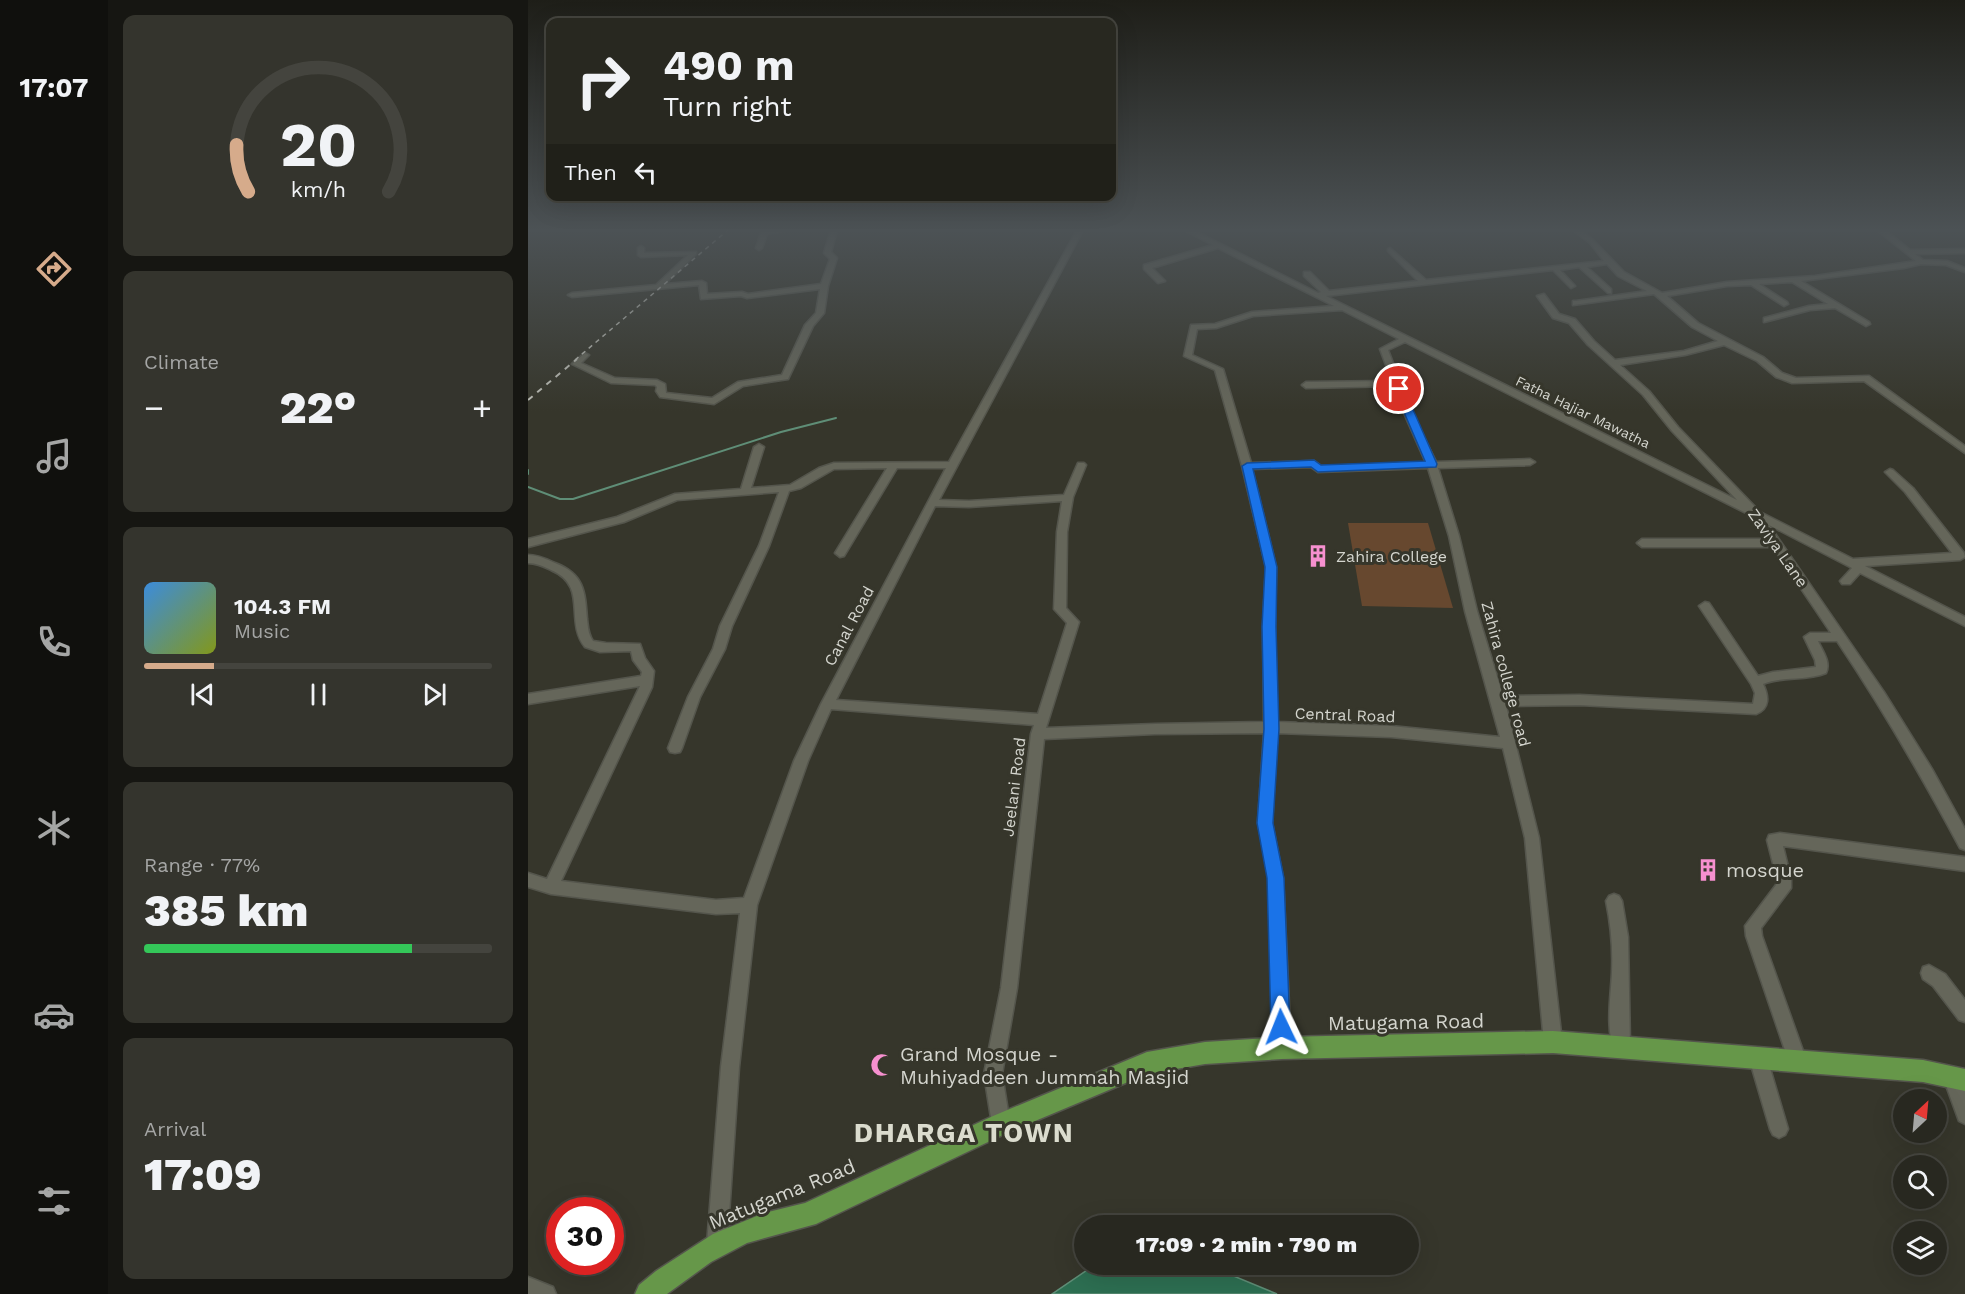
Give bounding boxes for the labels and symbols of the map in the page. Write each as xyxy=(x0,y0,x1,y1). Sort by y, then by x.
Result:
pin xyxy=(1373,363,1424,414)
street label: Fatha Hajiar Mawatha xyxy=(1513,373,1653,452)
street label: Zaviya Lane xyxy=(1744,505,1812,591)
building icon: Zahira College xyxy=(1305,543,1331,569)
place label: Zahira College xyxy=(1336,547,1447,566)
street label: Canal Road xyxy=(820,583,878,669)
street label: Zahira college road xyxy=(1477,599,1535,749)
street label: Central Road xyxy=(1294,704,1396,726)
street label: Jeelani Road xyxy=(998,736,1030,838)
building icon: mosque xyxy=(1695,857,1721,883)
place label: mosque xyxy=(1726,858,1804,882)
position arrow xyxy=(1249,995,1313,1059)
street label: Matugama Road xyxy=(1328,1009,1484,1035)
place label: Grand Mosque - Muhiyaddeen Jummah Masjid xyxy=(900,1042,1189,1089)
mosque icon: Grand Mosque - Muhiyaddeen Jummah Masjid xyxy=(869,1052,895,1078)
north arrow xyxy=(1893,1089,1947,1143)
district label: DHARGA TOWN xyxy=(854,1117,1074,1149)
street label: Matugama Road xyxy=(705,1154,859,1234)
speed limit sign: 30 xyxy=(546,1197,624,1275)

